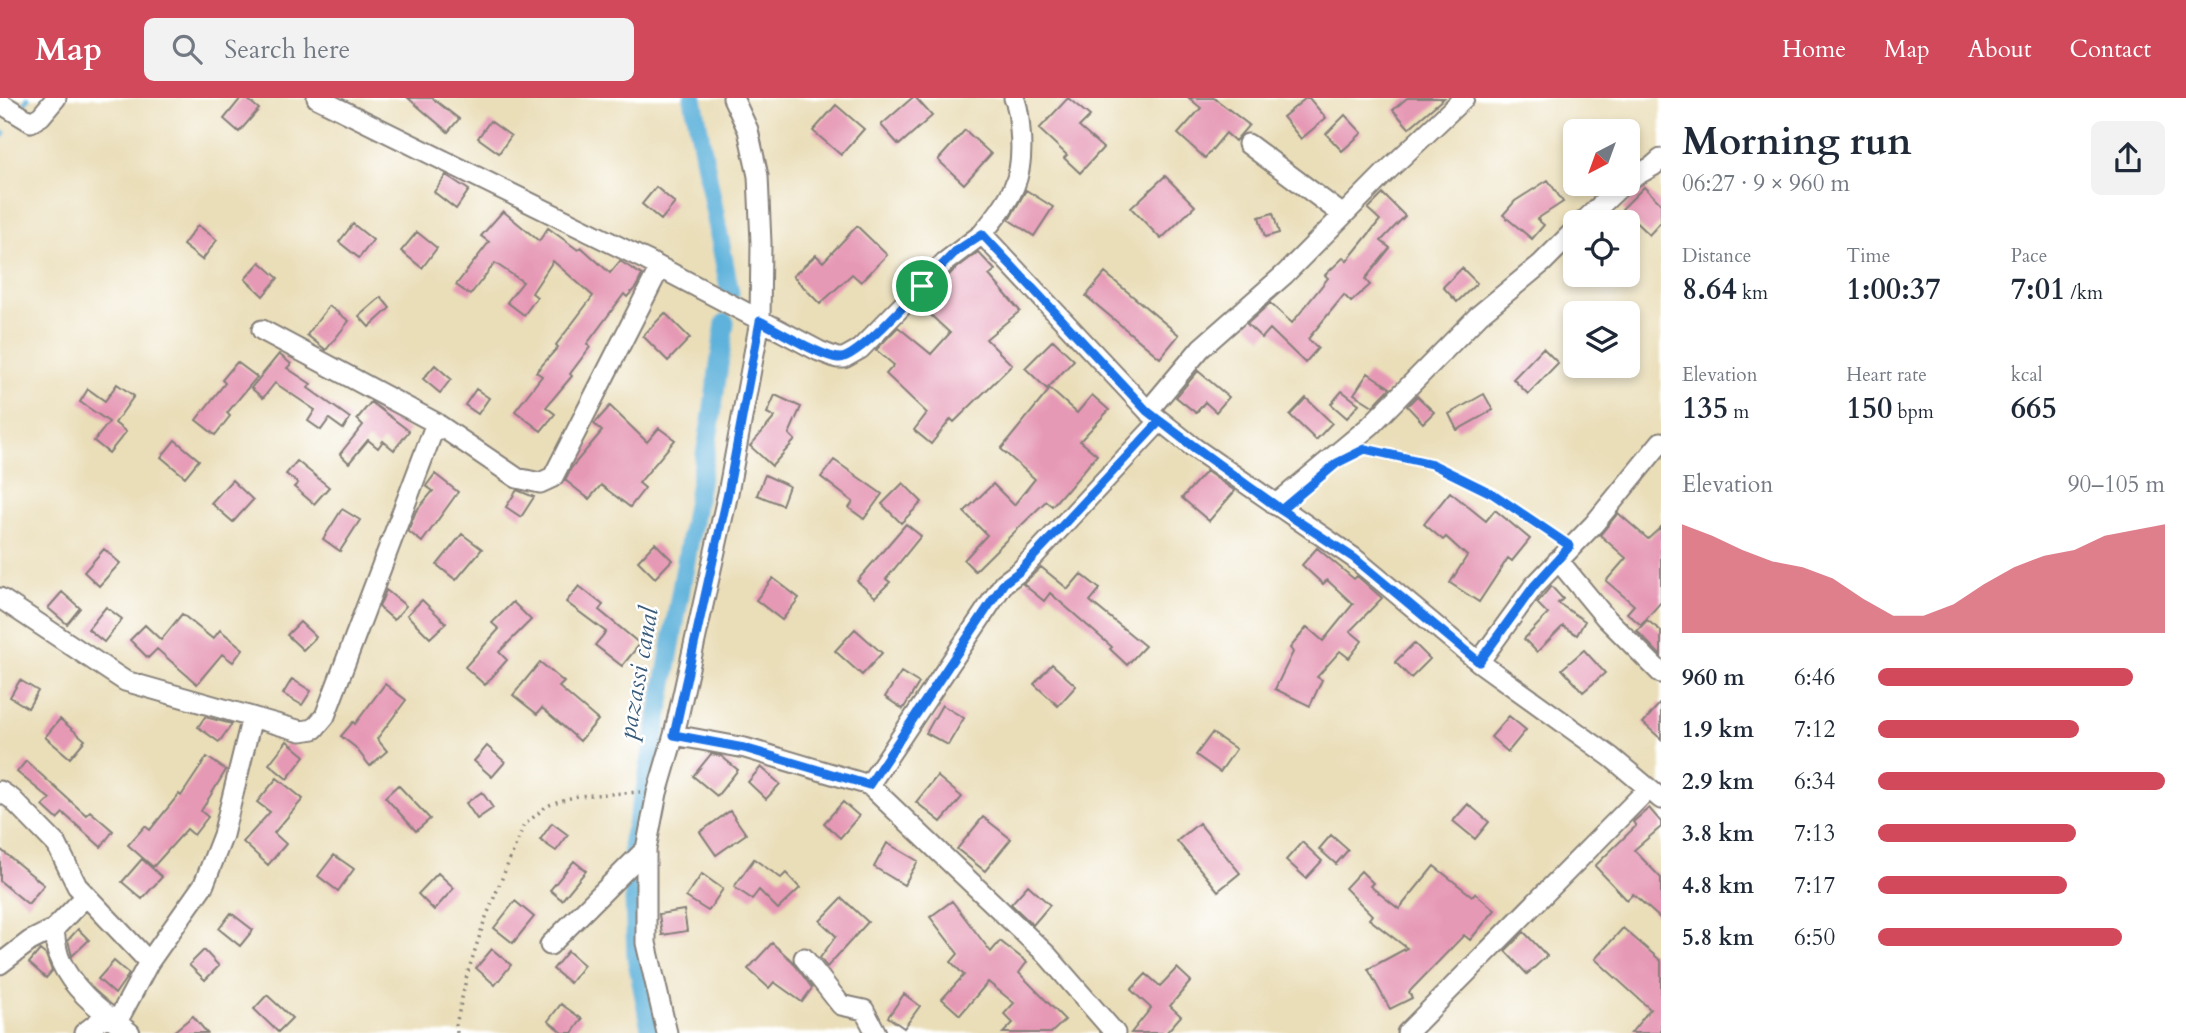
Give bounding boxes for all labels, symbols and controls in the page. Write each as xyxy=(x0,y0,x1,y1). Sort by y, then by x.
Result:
search box xyxy=(144,18,634,81)
text: Map xyxy=(35,27,102,72)
icon: search xyxy=(168,30,206,68)
text: Search here xyxy=(224,32,350,67)
text: Home xyxy=(1782,33,1846,66)
text: Map xyxy=(1884,33,1930,66)
text: About xyxy=(1968,33,2032,66)
text: Contact xyxy=(2070,33,2151,66)
text: Morning run xyxy=(1682,116,1912,168)
north arrow xyxy=(1563,119,1640,196)
map controls xyxy=(1563,119,1640,378)
button: share xyxy=(2091,121,2165,195)
text: 06:27 · 9 × 960 m xyxy=(1682,168,1850,199)
button: locate xyxy=(1563,210,1640,287)
text: Distance xyxy=(1682,243,1751,269)
text: Time xyxy=(1846,243,1890,269)
text: Pace xyxy=(2011,243,2047,269)
pin xyxy=(892,256,952,316)
icon: arrive xyxy=(903,267,941,305)
text: 8.64 xyxy=(1682,269,1737,310)
text: 1:00:37 xyxy=(1846,269,1941,310)
text: 7:01 xyxy=(2011,269,2065,310)
text: km xyxy=(1737,280,1768,306)
text: /km xyxy=(2065,280,2103,306)
button: layers xyxy=(1563,301,1640,378)
text: Elevation xyxy=(1682,362,1757,388)
text: Heart rate xyxy=(1846,362,1927,388)
text: kcal xyxy=(2011,362,2043,388)
text: 135 xyxy=(1682,388,1728,429)
text: 150 xyxy=(1846,388,1892,429)
text: 665 xyxy=(2011,388,2057,429)
text: m xyxy=(1728,399,1749,425)
text: bpm xyxy=(1892,399,1934,425)
text: Elevation xyxy=(1682,469,1773,500)
text: 90–105 m xyxy=(2068,469,2165,500)
water label: pazassi canal xyxy=(609,603,667,744)
text: 960 m xyxy=(1682,662,1745,693)
text: 6:46 xyxy=(1794,662,1835,693)
text: 1.9 km xyxy=(1682,714,1754,745)
text: 7:12 xyxy=(1794,714,1835,745)
text: 2.9 km xyxy=(1682,766,1754,797)
text: 6:34 xyxy=(1794,766,1835,797)
text: 3.8 km xyxy=(1682,818,1754,849)
text: 7:13 xyxy=(1794,818,1835,849)
text: 4.8 km xyxy=(1682,870,1754,901)
text: 7:17 xyxy=(1794,870,1835,901)
text: 5.8 km xyxy=(1682,922,1754,953)
text: 6:50 xyxy=(1794,922,1835,953)

